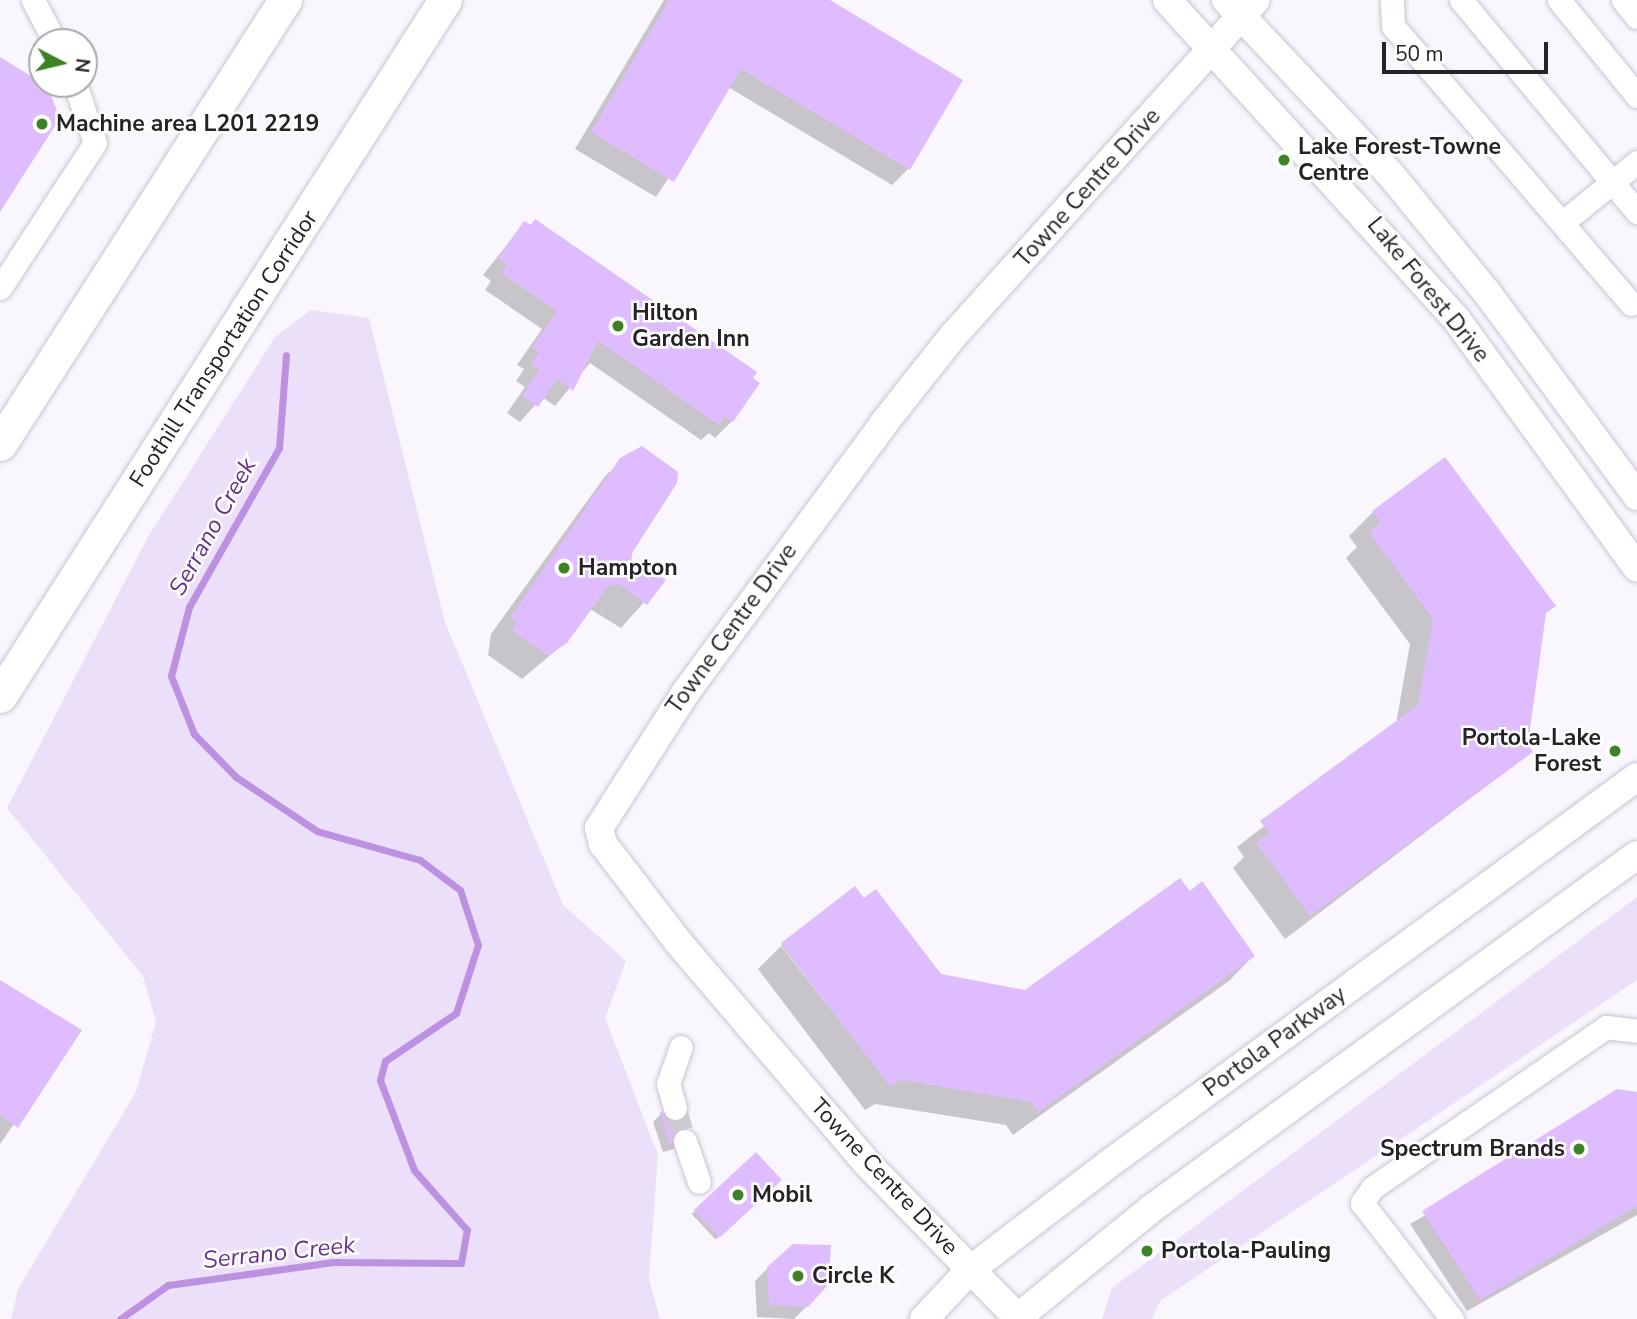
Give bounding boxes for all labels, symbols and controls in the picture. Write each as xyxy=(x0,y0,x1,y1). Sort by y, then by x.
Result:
north arrow xyxy=(28,28,98,98)
scale bar xyxy=(1385,28,1551,72)
text: 50 m xyxy=(1395,40,1444,68)
text: N xyxy=(68,57,96,74)
street label: Towne Centre Drive xyxy=(1009,103,1167,273)
place label: Machine area L201 2219 xyxy=(56,110,319,138)
marker: Machine area L201 2219 xyxy=(34,116,50,132)
place label: Lake Forest-Towne Centre xyxy=(1298,133,1501,187)
marker: Lake Forest-Towne Centre xyxy=(1276,152,1292,168)
street label: Foothill Transportation Corridor xyxy=(124,206,324,492)
street label: Lake Forest Drive xyxy=(1361,212,1495,368)
place label: Hilton Garden Inn xyxy=(632,299,750,353)
marker: Hilton Garden Inn xyxy=(610,318,626,334)
water label: Serrano Creek xyxy=(163,453,263,601)
street label: Towne Centre Drive xyxy=(661,538,803,720)
place label: Hampton xyxy=(578,554,678,582)
marker: Hampton xyxy=(556,560,572,576)
place label: Portola-Lake Forest xyxy=(1462,724,1601,778)
marker: Portola-Lake Forest xyxy=(1607,743,1623,759)
street label: Portola Parkway xyxy=(1198,981,1352,1103)
street label: Towne Centre Drive xyxy=(804,1093,964,1261)
place label: Spectrum Brands xyxy=(1380,1135,1565,1163)
marker: Spectrum Brands xyxy=(1571,1141,1587,1157)
place label: Mobil xyxy=(752,1181,812,1209)
marker: Mobil xyxy=(730,1187,746,1203)
water label: Serrano Creek xyxy=(202,1231,356,1275)
place label: Portola-Pauling xyxy=(1161,1237,1331,1265)
marker: Portola-Pauling xyxy=(1139,1243,1155,1259)
place label: Circle K xyxy=(812,1262,894,1290)
marker: Circle K xyxy=(790,1268,806,1284)

